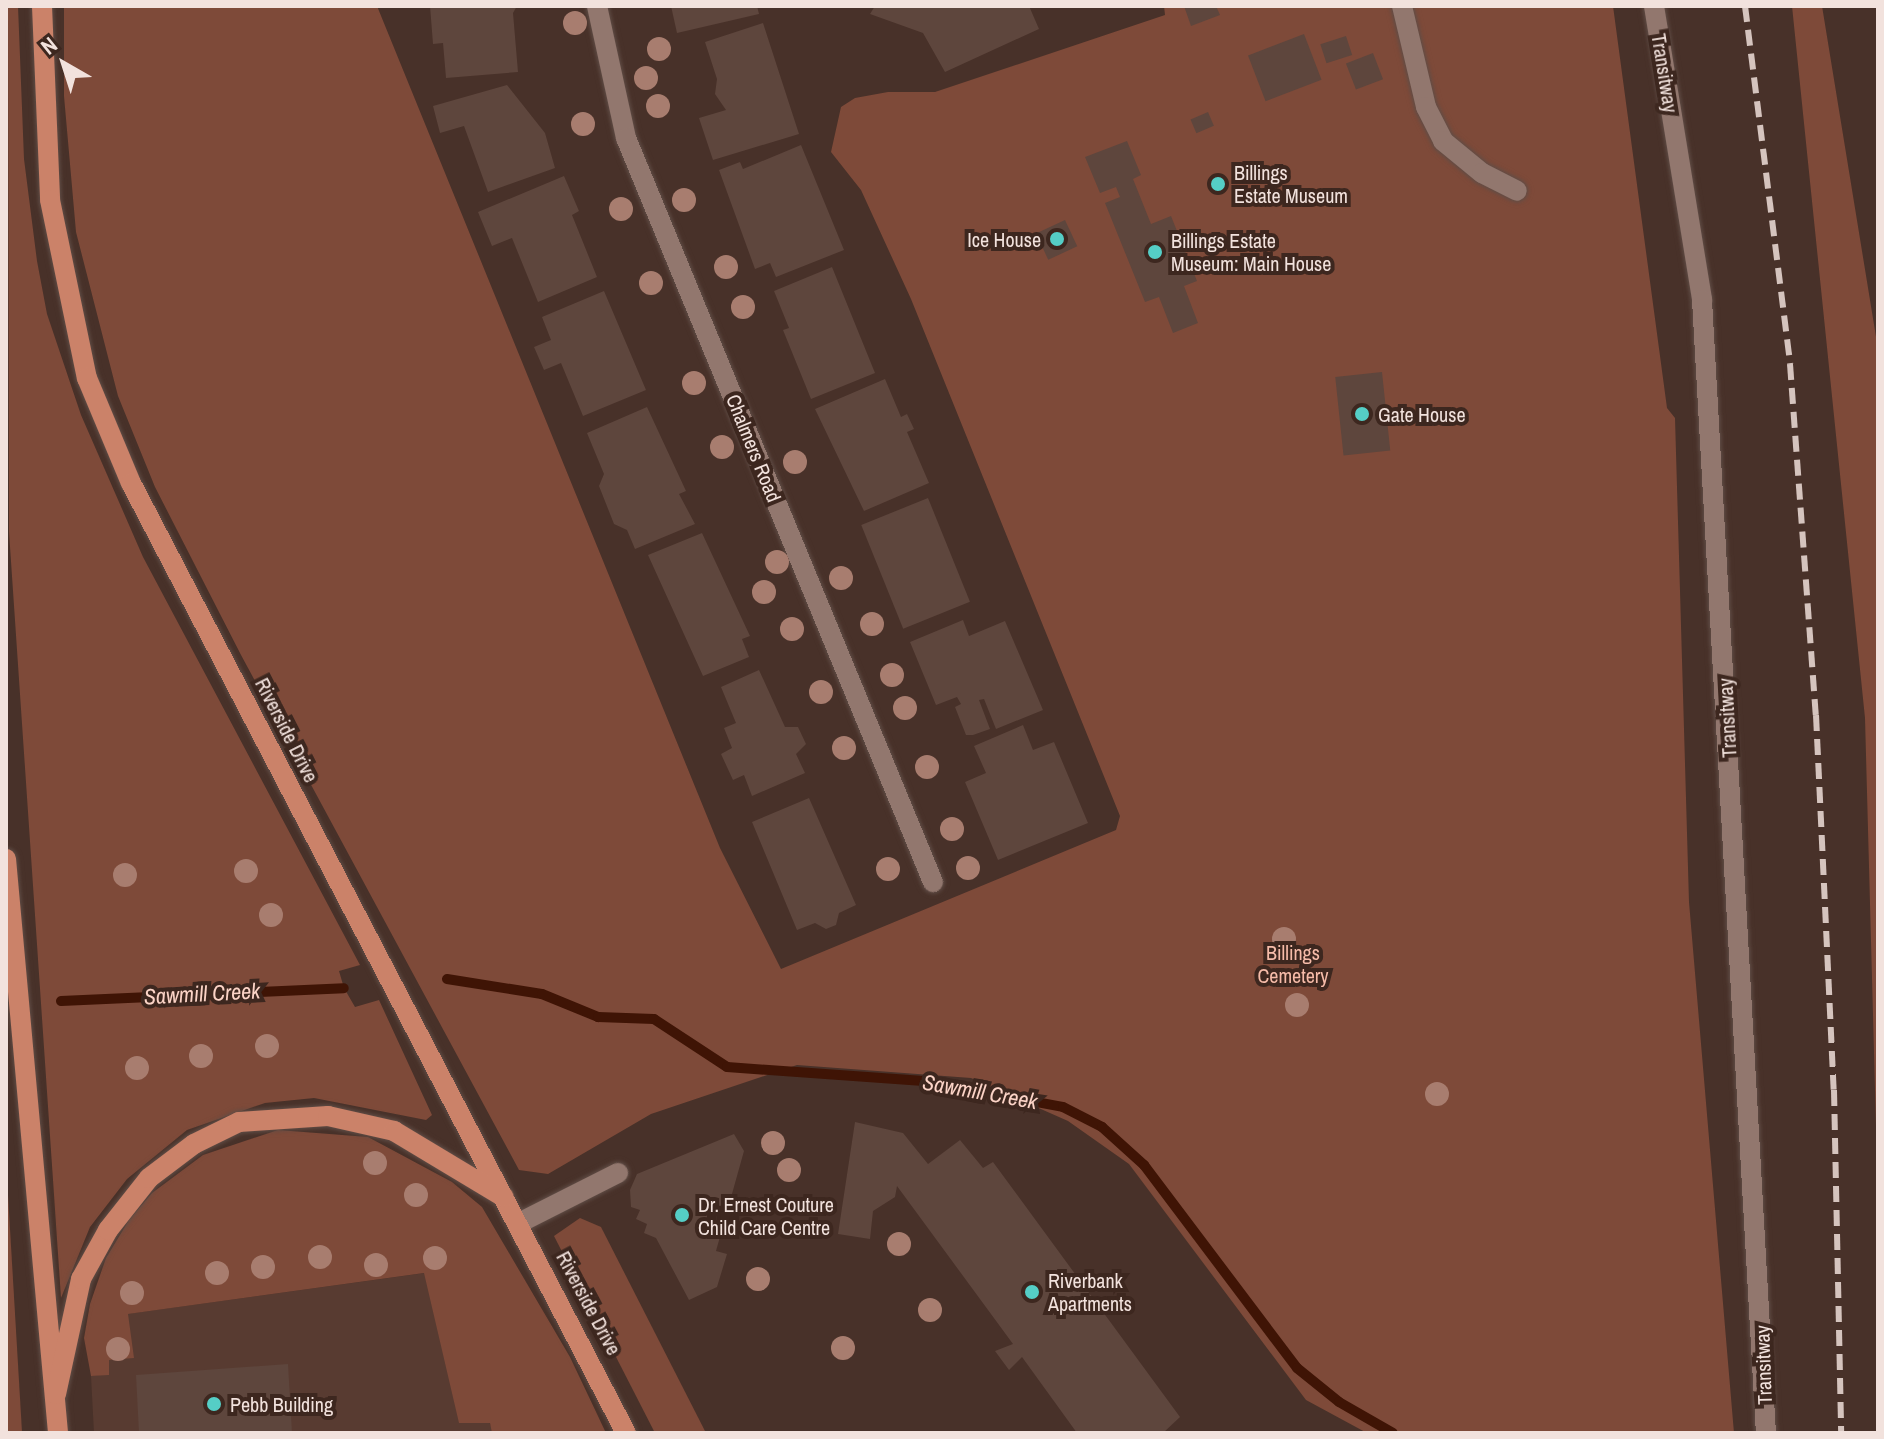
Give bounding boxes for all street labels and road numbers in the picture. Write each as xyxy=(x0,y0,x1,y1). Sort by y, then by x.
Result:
street label: Transitway xyxy=(1647,32,1683,114)
street label: Chalmers Road xyxy=(722,391,786,505)
street label: Riverside Drive xyxy=(250,674,324,786)
street label: Transitway xyxy=(1713,678,1741,758)
street label: Riverside Drive xyxy=(552,1247,626,1359)
street label: Transitway xyxy=(1750,1325,1776,1405)

